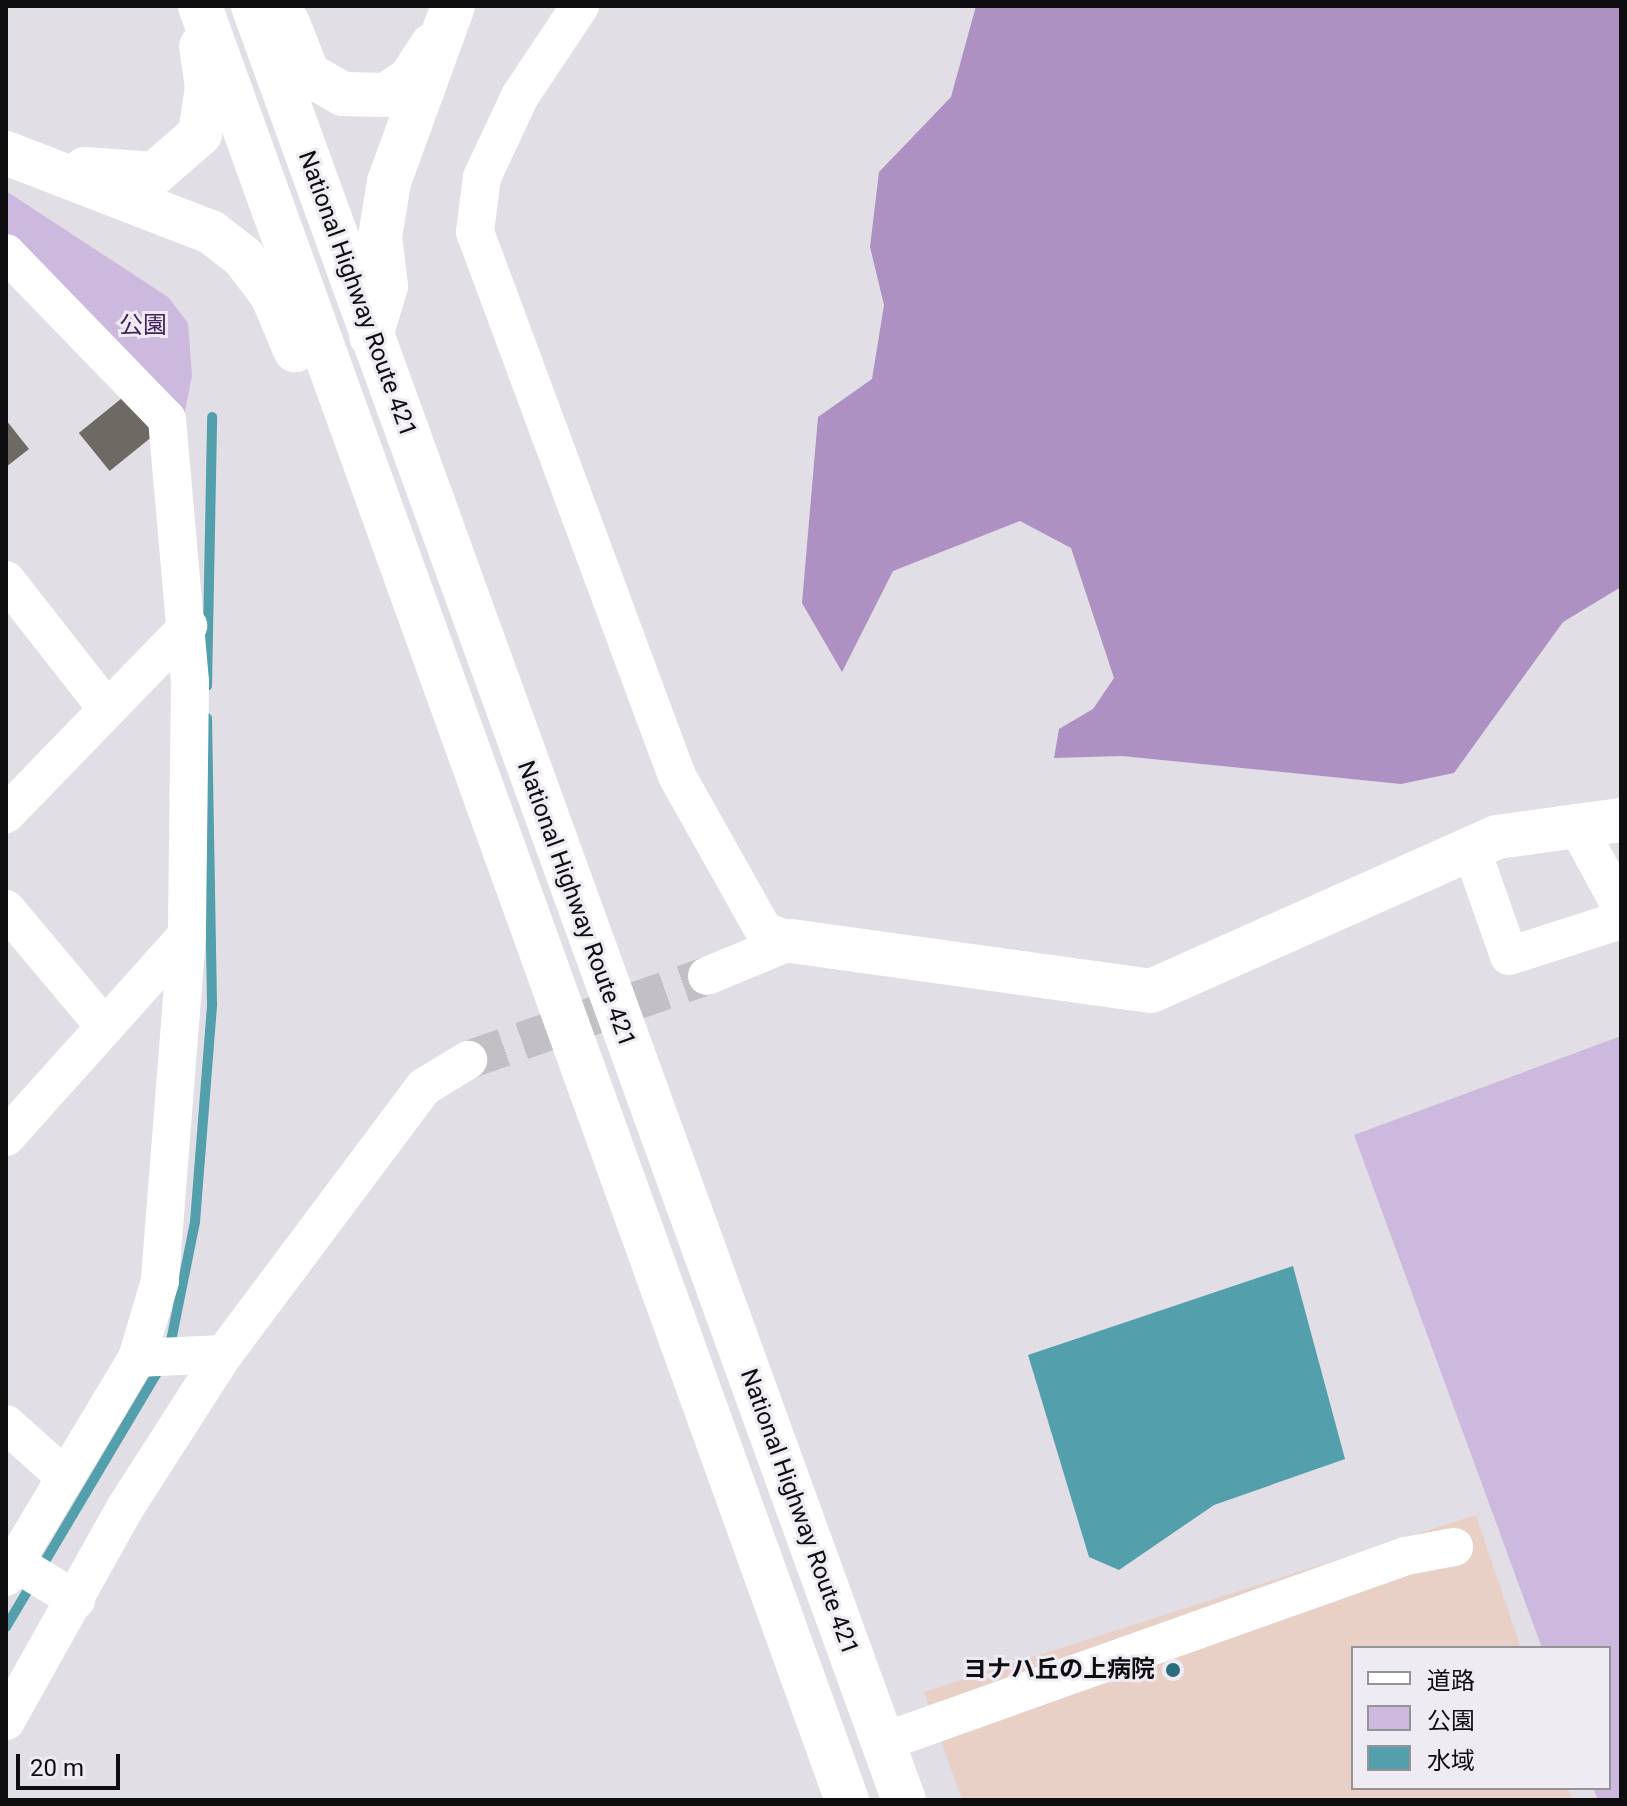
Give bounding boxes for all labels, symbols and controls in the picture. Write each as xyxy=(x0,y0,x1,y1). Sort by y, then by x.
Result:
street label: National Highway Route 421 xyxy=(292,147,422,441)
park label: 公園 xyxy=(119,312,167,340)
street label: National Highway Route 421 xyxy=(511,757,641,1051)
street label: National Highway Route 421 xyxy=(734,1365,864,1659)
legend xyxy=(1351,1646,1611,1790)
place label: ヨナハ丘の上病院 xyxy=(963,1656,1155,1684)
marker: ヨナハ丘の上病院 xyxy=(1162,1659,1184,1681)
text: 道路 xyxy=(1427,1667,1475,1695)
text: 公園 xyxy=(1427,1707,1475,1735)
scale bar xyxy=(20,1738,124,1788)
text: 水域 xyxy=(1427,1747,1475,1775)
text: 20 m xyxy=(30,1754,84,1782)

